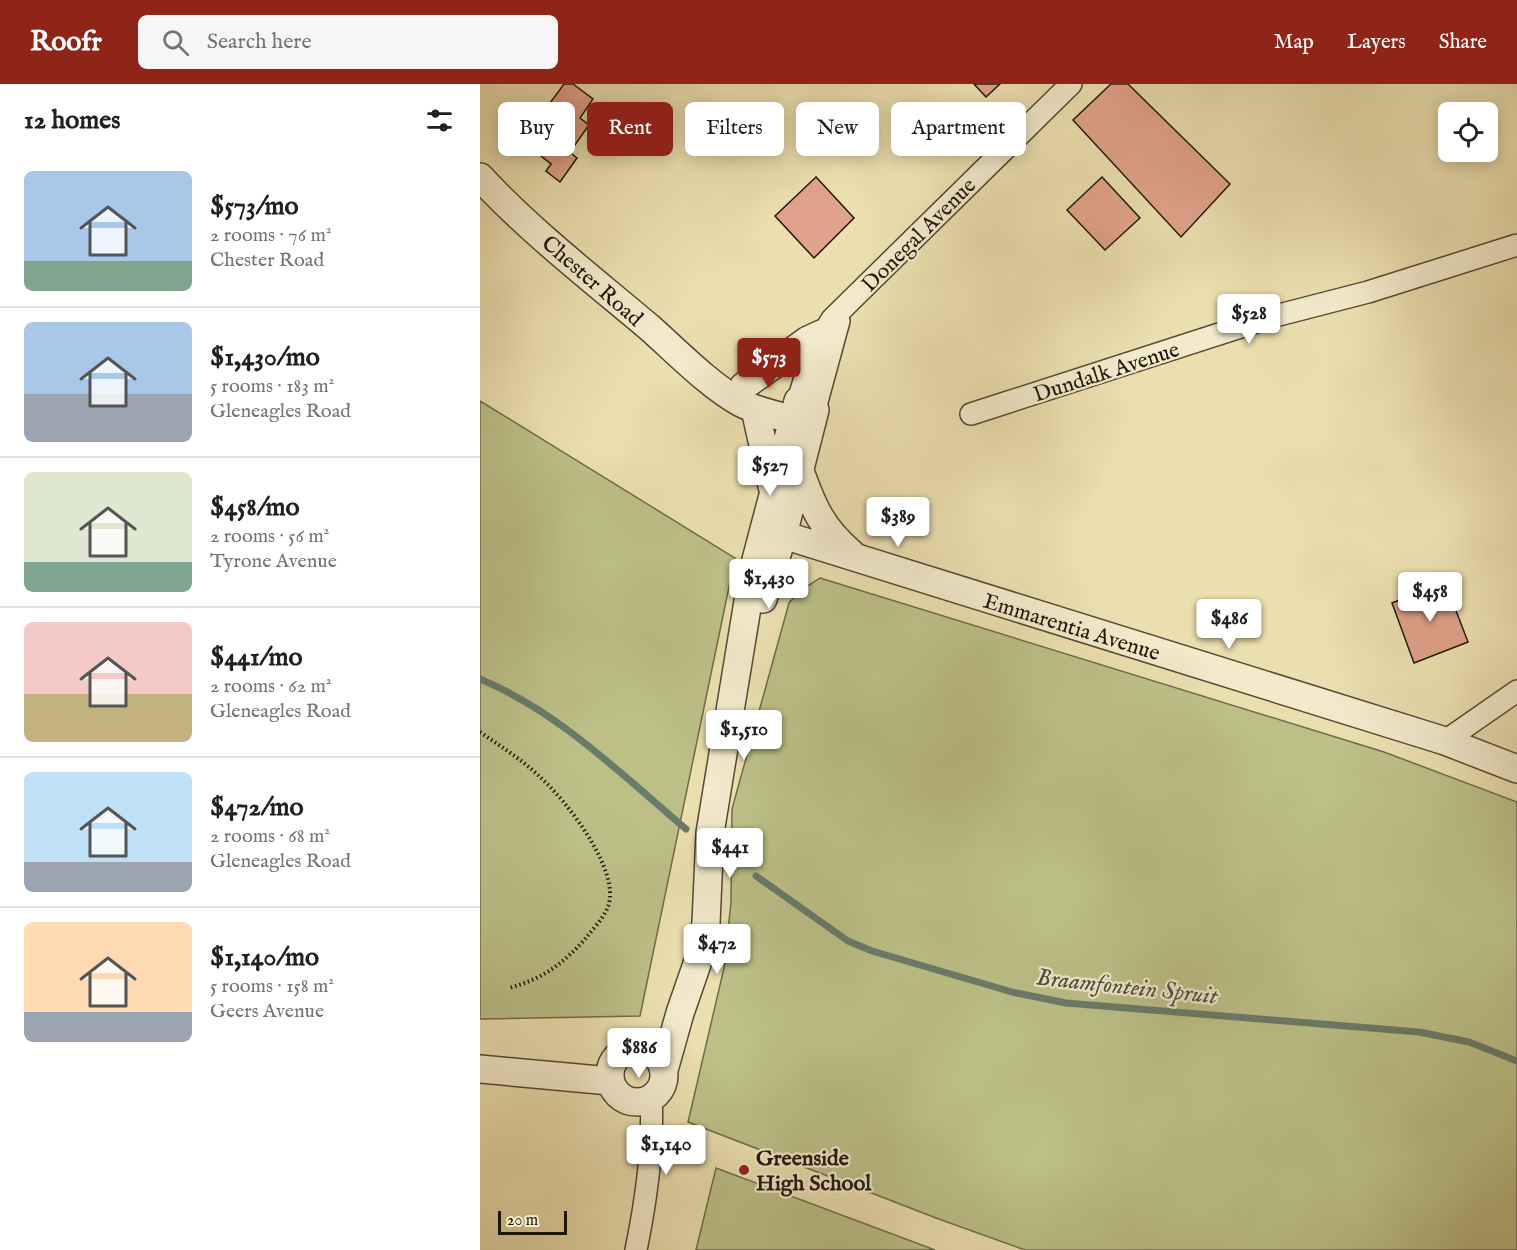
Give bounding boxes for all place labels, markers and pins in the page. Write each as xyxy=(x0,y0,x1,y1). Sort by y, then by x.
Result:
pin: $528 xyxy=(1213,294,1285,345)
pin: $573 xyxy=(733,338,805,389)
pin: $527 xyxy=(734,446,806,497)
pin: $389 xyxy=(862,497,934,548)
pin: $1,430 xyxy=(720,559,818,610)
pin: $458 xyxy=(1394,572,1466,623)
pin: $486 xyxy=(1193,599,1265,650)
pin: $1,510 xyxy=(695,710,793,761)
pin: $441 xyxy=(694,828,766,879)
pin: $472 xyxy=(681,924,753,975)
pin: $886 xyxy=(603,1028,675,1079)
pin: $1,140 xyxy=(617,1125,715,1176)
place label: Greenside High School xyxy=(756,1145,872,1198)
marker: Greenside High School xyxy=(737,1163,751,1177)

